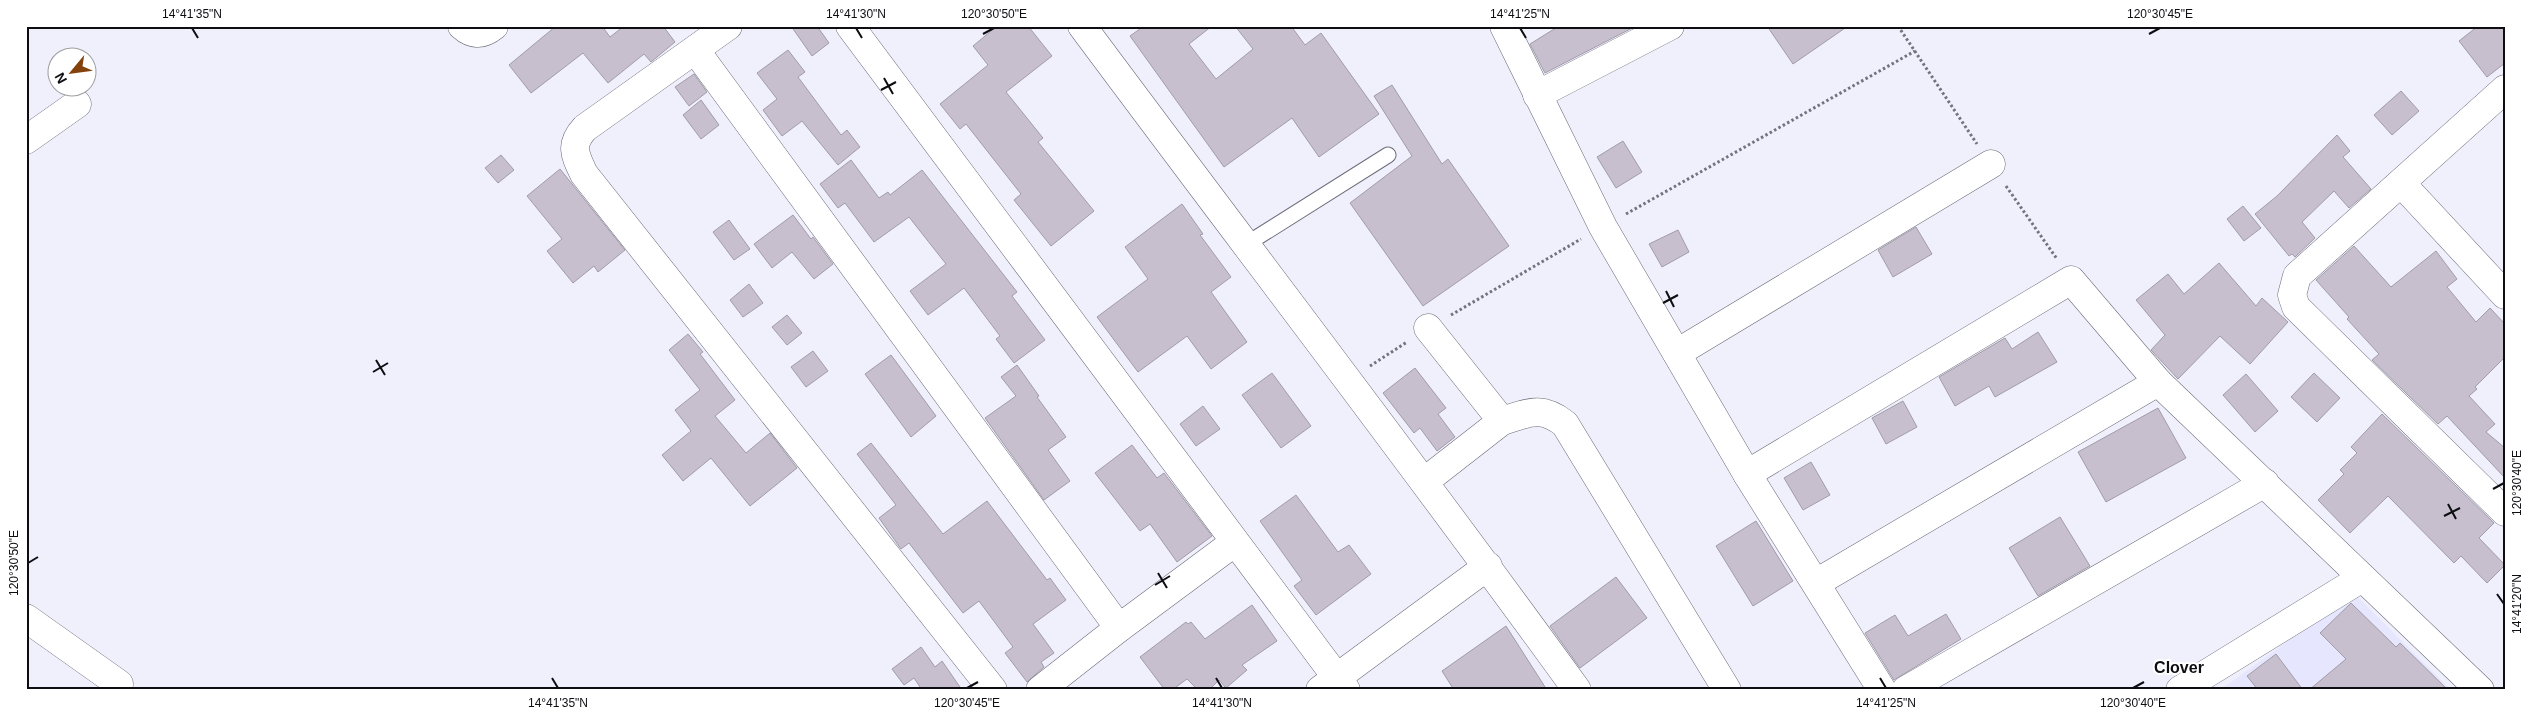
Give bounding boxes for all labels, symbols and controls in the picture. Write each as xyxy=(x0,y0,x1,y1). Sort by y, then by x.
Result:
text: 14°41'35"N xyxy=(162,7,222,21)
text: 14°41'30"N xyxy=(826,7,886,21)
text: 120°30'50"E xyxy=(961,7,1027,21)
text: 14°41'25"N xyxy=(1490,7,1550,21)
text: 120°30'45"E xyxy=(2127,7,2193,21)
north arrow xyxy=(48,48,98,98)
text: N xyxy=(51,70,70,87)
text: 120°30'40"E xyxy=(2510,450,2524,516)
text: 120°30'50"E xyxy=(7,530,21,596)
text: 14°41'20"N xyxy=(2510,574,2524,634)
district label: Clover xyxy=(2154,659,2204,676)
text: 14°41'35"N xyxy=(528,696,588,710)
text: 120°30'45"E xyxy=(934,696,1000,710)
text: 14°41'30"N xyxy=(1192,696,1252,710)
text: 14°41'25"N xyxy=(1856,696,1916,710)
text: 120°30'40"E xyxy=(2100,696,2166,710)

